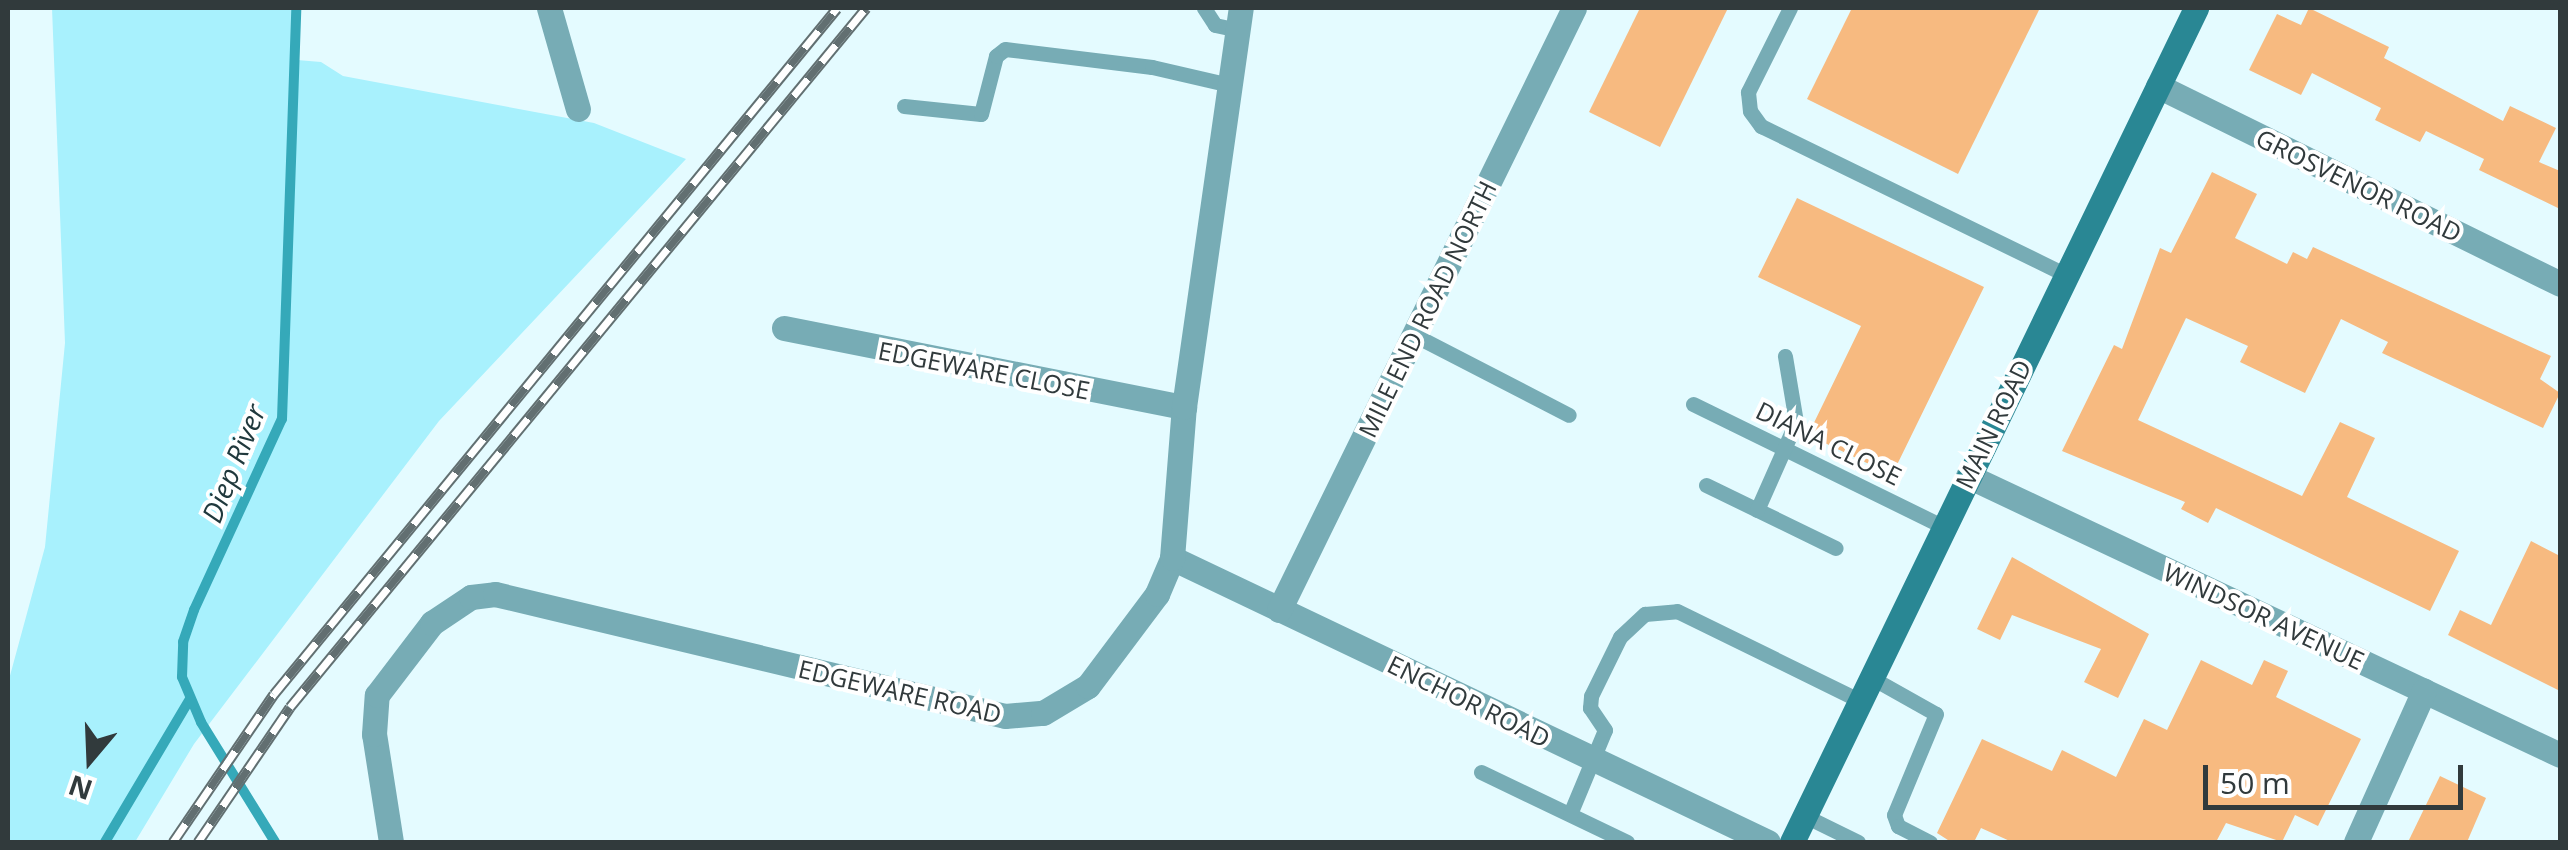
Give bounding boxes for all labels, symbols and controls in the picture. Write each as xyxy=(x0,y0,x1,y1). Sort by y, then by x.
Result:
street label: GROSVENOR ROAD xyxy=(2252,122,2466,248)
street label: MILE END ROAD NORTH xyxy=(1352,176,1502,442)
street label: EDGEWARE CLOSE xyxy=(876,335,1092,405)
street label: MAIN ROAD xyxy=(1949,355,2037,493)
street label: DIANA CLOSE xyxy=(1751,395,1907,491)
water label: Diep River xyxy=(194,399,272,527)
street label: WINDSOR AVENUE xyxy=(2159,556,2369,676)
street label: ENCHOR ROAD xyxy=(1383,649,1555,753)
street label: EDGEWARE ROAD xyxy=(795,653,1005,729)
north arrow xyxy=(40,710,140,810)
scale bar xyxy=(2208,745,2468,807)
text: 50 m xyxy=(2220,762,2290,803)
text: N xyxy=(63,767,97,810)

